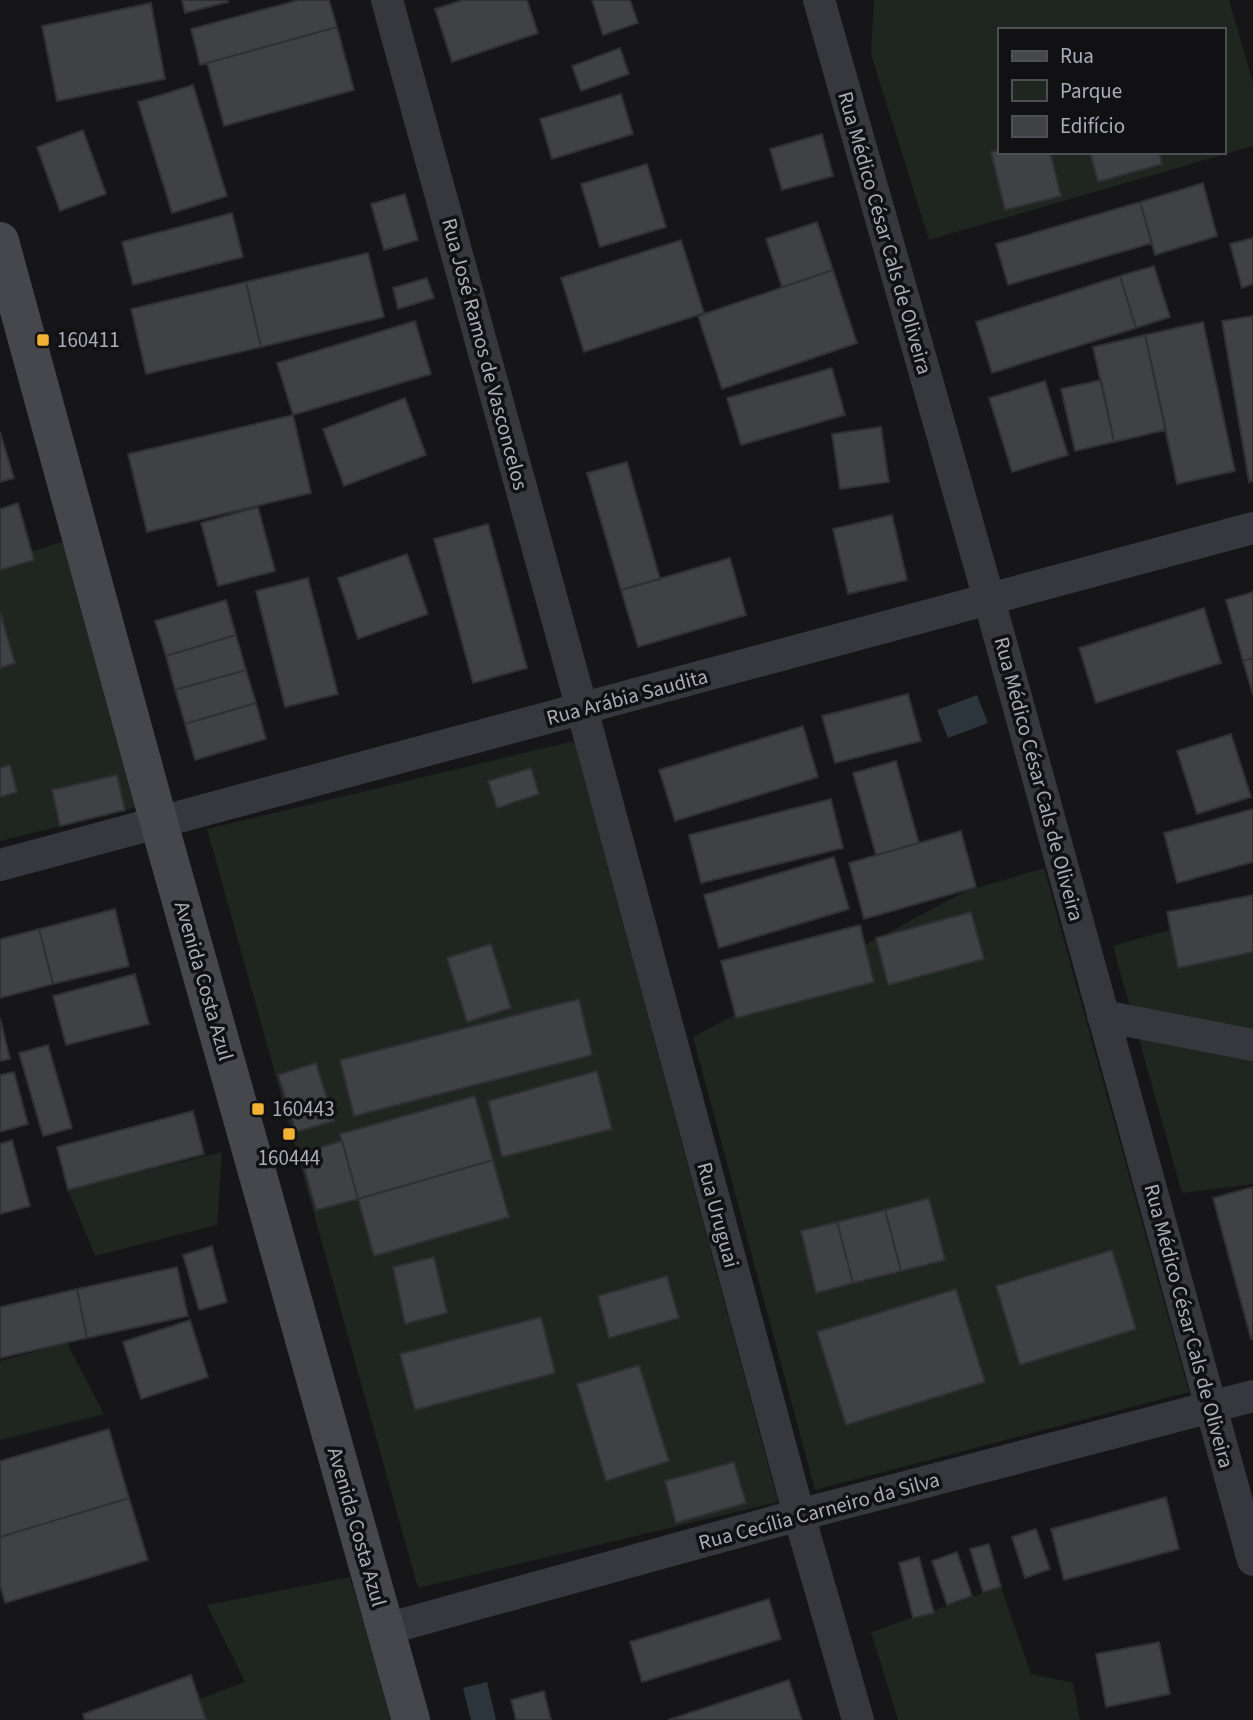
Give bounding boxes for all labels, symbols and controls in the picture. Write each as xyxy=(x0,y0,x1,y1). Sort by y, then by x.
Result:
legend xyxy=(998,28,1225,154)
text: Rua xyxy=(1060,41,1094,71)
text: Parque xyxy=(1060,76,1122,106)
street label: Rua Médico César Cals de Oliveira xyxy=(830,88,940,378)
text: Edifício xyxy=(1060,111,1125,141)
street label: Rua José Ramos de Vasconcelos xyxy=(434,215,536,493)
place label: 160411 xyxy=(57,325,120,355)
marker: 160411 xyxy=(35,332,51,348)
street label: Rua Médico César Cals de Oliveira xyxy=(987,634,1091,924)
street label: Rua Arábia Saudita xyxy=(543,661,711,733)
street label: Avenida Costa Azul xyxy=(167,898,241,1064)
place label: 160443 xyxy=(272,1094,335,1124)
marker: 160443 xyxy=(250,1101,266,1117)
marker: 160444 xyxy=(281,1126,297,1142)
place label: 160444 xyxy=(258,1143,320,1173)
street label: Rua Uruguai xyxy=(690,1159,746,1271)
street label: Rua Médico César Cals de Oliveira xyxy=(1137,1181,1241,1471)
street label: Avenida Costa Azul xyxy=(320,1444,394,1610)
street label: Rua Cecília Carneiro da Silva xyxy=(695,1464,943,1558)

